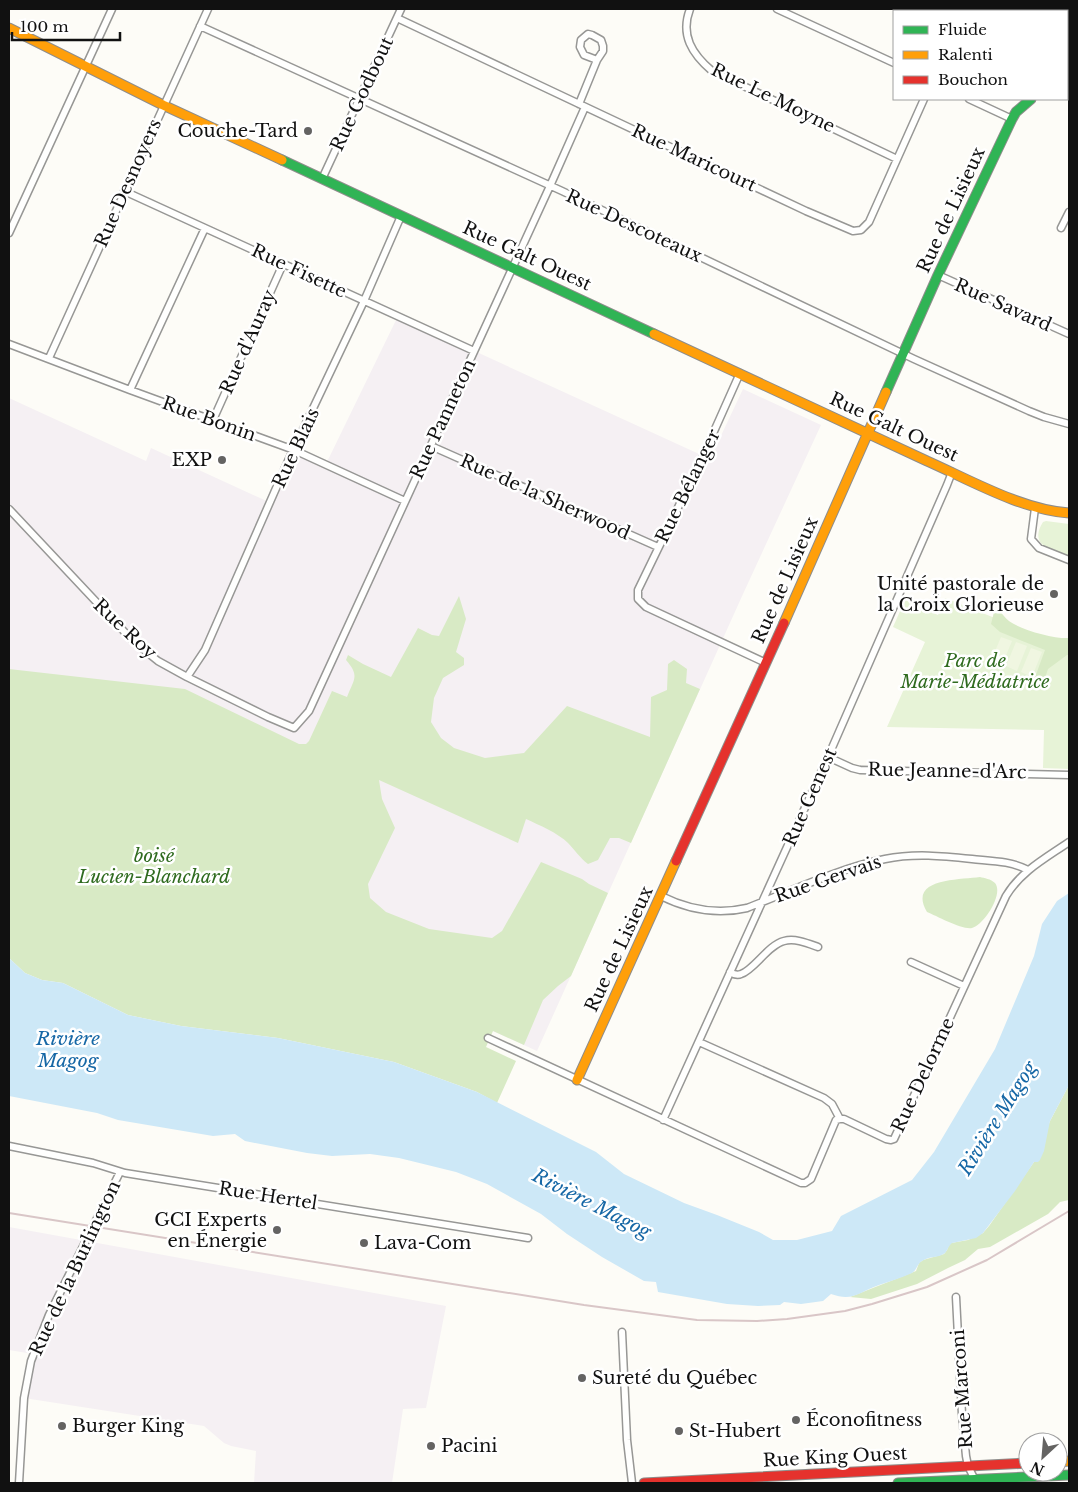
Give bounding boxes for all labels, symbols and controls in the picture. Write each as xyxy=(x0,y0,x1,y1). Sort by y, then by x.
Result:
scale bar xyxy=(12,10,120,42)
legend xyxy=(893,10,1068,100)
text: 100 m xyxy=(20,17,69,36)
text: Fluide xyxy=(938,20,987,39)
street label: Rue Godbout xyxy=(326,33,398,155)
text: Ralenti xyxy=(938,45,993,64)
street label: Rue Le Moyne xyxy=(707,59,839,137)
text: Bouchon xyxy=(938,70,1008,89)
street label: Rue Desnoyers xyxy=(90,115,166,251)
place label: Couche-Tard xyxy=(177,120,298,142)
street label: Rue Maricourt xyxy=(628,120,760,197)
marker: Couche-Tard xyxy=(302,125,314,137)
street label: Rue de Lisieux xyxy=(912,144,990,276)
street label: Rue Descoteaux xyxy=(562,185,706,267)
street label: Rue Galt Ouest xyxy=(459,217,595,296)
street label: Rue Fisette xyxy=(248,239,350,303)
street label: Rue Savard xyxy=(951,274,1055,336)
street label: Rue d'Auray xyxy=(215,286,281,398)
street label: Rue Panneton xyxy=(406,355,480,483)
street label: Rue Galt Ouest xyxy=(826,388,962,467)
street label: Rue Bonin xyxy=(159,392,259,446)
street label: Rue Blais xyxy=(268,405,324,491)
street label: Rue Bélanger xyxy=(651,425,725,546)
place label: EXP xyxy=(172,449,212,471)
street label: Rue de la Sherwood xyxy=(457,450,633,544)
marker: EXP xyxy=(216,454,228,466)
street label: Rue de Lisieux xyxy=(747,513,823,647)
place label: Unité pastorale de la Croix Glorieuse xyxy=(877,573,1044,616)
marker: Unité pastorale de la Croix Glorieuse xyxy=(1048,588,1060,600)
street label: Rue Roy xyxy=(89,594,162,664)
park label: Parc de Marie-Médiatrice xyxy=(899,650,1050,693)
street label: Rue Genest xyxy=(779,744,842,850)
street label: Rue Jeanne-d'Arc xyxy=(867,759,1027,783)
park label: boisé Lucien-Blanchard xyxy=(77,845,230,888)
street label: Rue Gervais xyxy=(772,850,884,908)
street label: Rue de Lisieux xyxy=(580,883,658,1015)
street label: Rue Delorme xyxy=(887,1014,959,1136)
water label: Rivière Magog xyxy=(35,1027,100,1072)
water label: Rivière Magog xyxy=(953,1056,1042,1180)
water label: Rivière Magog xyxy=(528,1163,656,1244)
street label: Rue de la Burlington xyxy=(25,1177,125,1359)
street label: Rue Hertel xyxy=(217,1177,319,1215)
place label: GCI Experts en Énergie xyxy=(154,1209,267,1252)
marker: GCI Experts en Énergie xyxy=(271,1224,283,1236)
place label: Lava-Com xyxy=(374,1232,471,1254)
marker: Lava-Com xyxy=(358,1237,370,1249)
street label: Rue Marconi xyxy=(947,1329,977,1449)
place label: Sureté du Québec xyxy=(592,1367,758,1389)
marker: Sureté du Québec xyxy=(576,1372,588,1384)
place label: Éconofitness xyxy=(806,1408,922,1431)
marker: Éconofitness xyxy=(790,1414,802,1426)
place label: Burger King xyxy=(72,1415,184,1437)
marker: Burger King xyxy=(56,1420,68,1432)
place label: St-Hubert xyxy=(689,1420,781,1442)
marker: St-Hubert xyxy=(673,1425,685,1437)
north arrow xyxy=(1018,1432,1068,1482)
place label: Pacini xyxy=(441,1435,497,1457)
marker: Pacini xyxy=(425,1440,437,1452)
street label: Rue King Ouest xyxy=(762,1442,908,1472)
text: N xyxy=(1027,1458,1047,1480)

